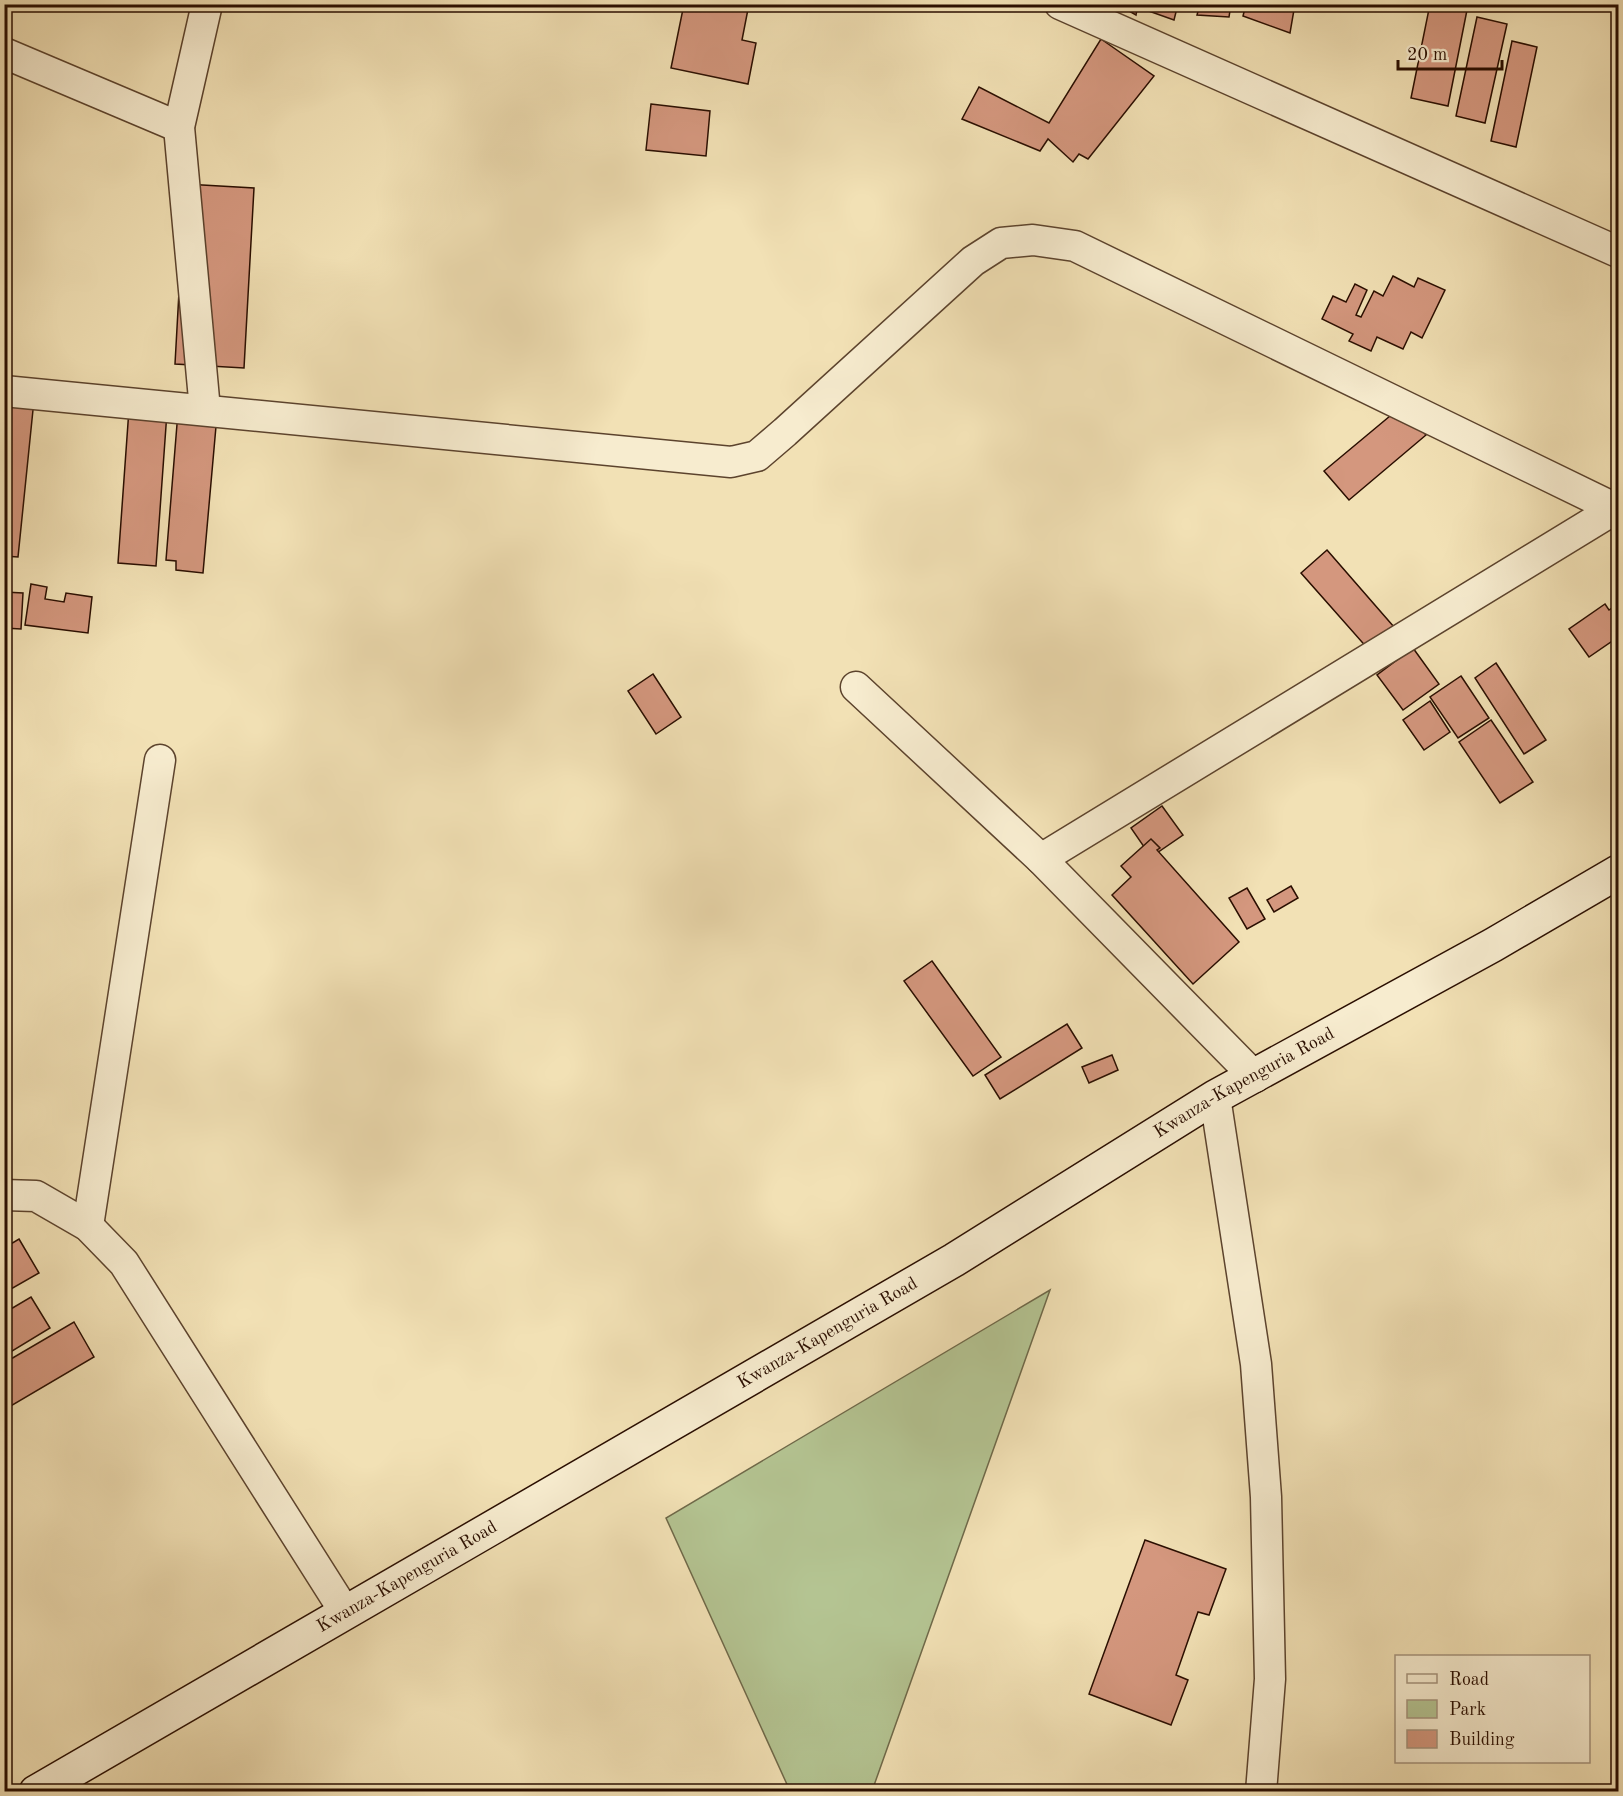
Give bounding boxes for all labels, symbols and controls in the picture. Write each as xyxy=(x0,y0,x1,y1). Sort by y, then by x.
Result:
scale bar xyxy=(1398,33,1502,71)
text: 20 m xyxy=(1407,46,1447,64)
street label: Kwanza-Kapenguria Road xyxy=(1151,1025,1337,1142)
street label: Kwanza-Kapenguria Road xyxy=(735,1274,921,1392)
street label: Kwanza-Kapenguria Road xyxy=(314,1518,500,1636)
legend xyxy=(1395,1655,1590,1763)
text: Road xyxy=(1449,1671,1489,1689)
text: Park xyxy=(1449,1701,1486,1719)
text: Building xyxy=(1449,1731,1515,1749)

